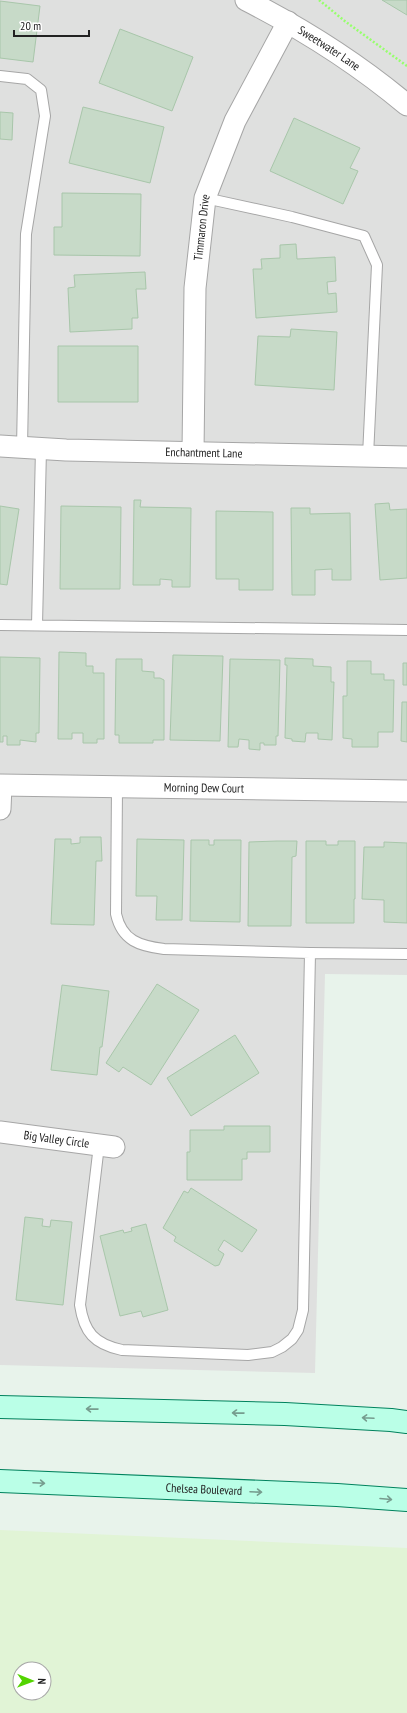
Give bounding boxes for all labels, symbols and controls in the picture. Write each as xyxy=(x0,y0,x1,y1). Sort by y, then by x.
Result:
scale bar xyxy=(14,12,89,38)
text: 20 m xyxy=(20,18,41,33)
street label: Sweetwater Lane xyxy=(295,22,363,74)
street label: Timmaron Drive xyxy=(190,192,213,261)
street label: Enchantment Lane xyxy=(165,444,243,461)
street label: Morning Dew Court xyxy=(164,779,245,796)
street label: Big Valley Circle xyxy=(23,1127,90,1151)
one-way arrow xyxy=(86,1406,99,1413)
one-way arrow xyxy=(232,1409,245,1416)
one-way arrow xyxy=(362,1415,375,1422)
one-way arrow xyxy=(32,1479,45,1487)
street label: Chelsea Boulevard xyxy=(165,1480,242,1498)
one-way arrow xyxy=(249,1488,262,1496)
one-way arrow xyxy=(379,1495,392,1502)
north arrow xyxy=(12,1661,52,1701)
text: N xyxy=(35,1678,49,1684)

